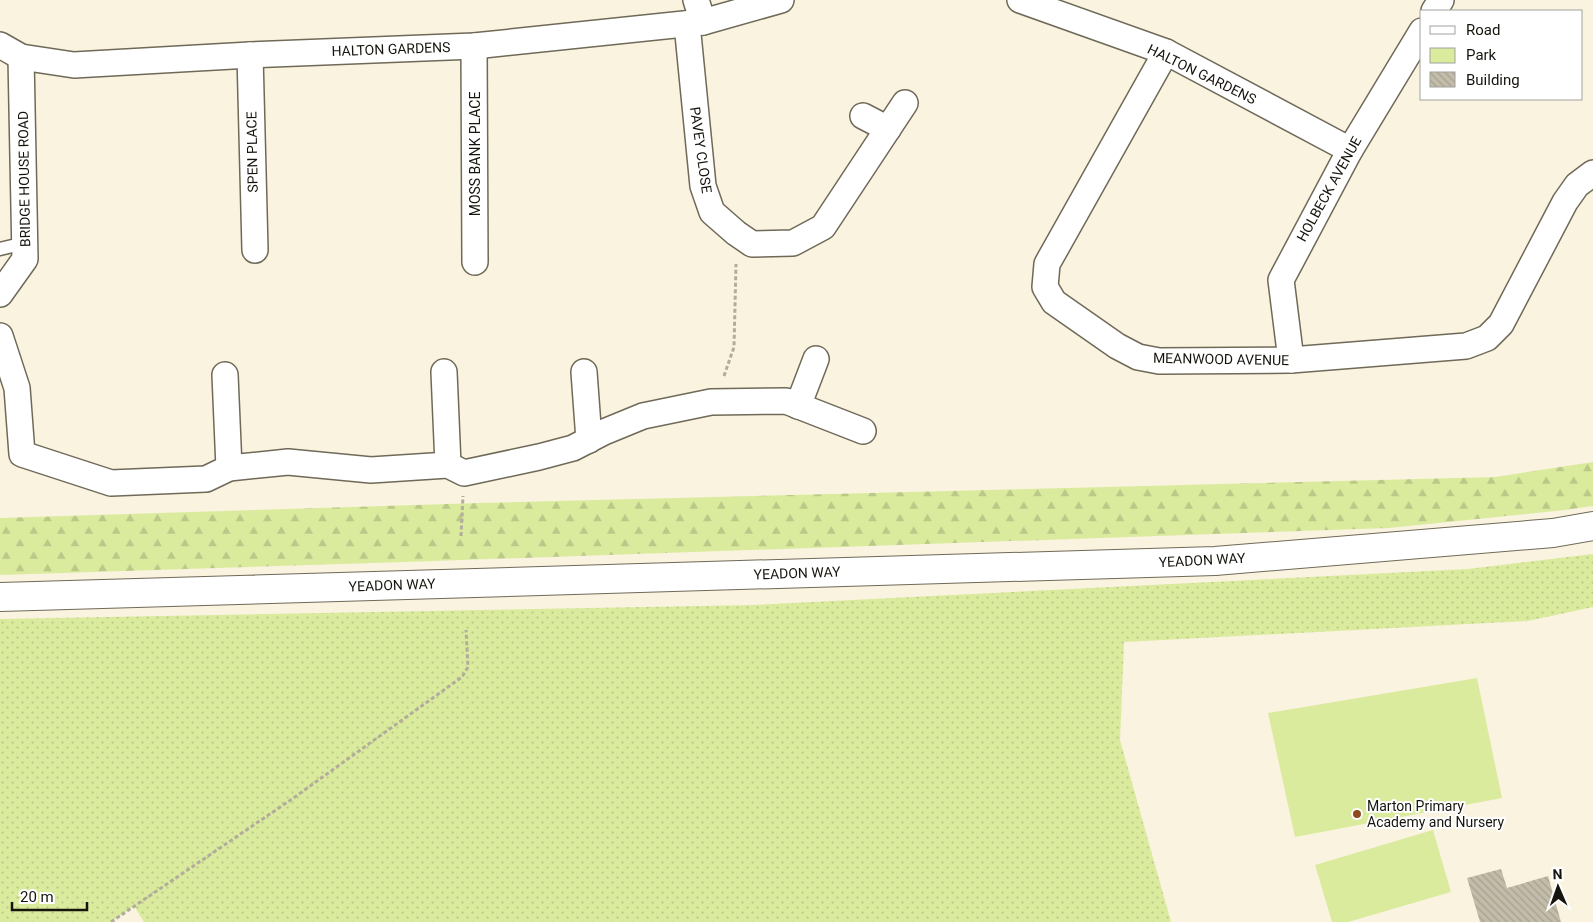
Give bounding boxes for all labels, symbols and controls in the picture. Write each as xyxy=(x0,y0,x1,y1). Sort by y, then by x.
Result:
legend xyxy=(1420,10,1583,100)
text: Road xyxy=(1466,21,1500,39)
street label: HALTON GARDENS xyxy=(331,39,451,59)
street label: HALTON GARDENS xyxy=(1145,41,1259,107)
text: Park xyxy=(1466,46,1497,64)
text: Building xyxy=(1466,71,1520,89)
street label: MOSS BANK PLACE xyxy=(467,92,483,216)
street label: PAVEY CLOSE xyxy=(687,106,715,194)
street label: BRIDGE HOUSE ROAD xyxy=(15,111,33,247)
street label: SPEN PLACE xyxy=(243,111,261,193)
street label: HOLBECK AVENUE xyxy=(1293,134,1365,244)
street label: MEANWOOD AVENUE xyxy=(1153,350,1289,368)
street label: YEADON WAY xyxy=(1158,550,1246,570)
street label: YEADON WAY xyxy=(753,563,841,583)
street label: YEADON WAY xyxy=(348,575,436,595)
place label: Marton Primary Academy and Nursery xyxy=(1367,798,1504,830)
marker: Marton Primary Academy and Nursery xyxy=(1351,808,1363,820)
north arrow xyxy=(1533,862,1583,912)
text: N xyxy=(1552,866,1563,882)
scale bar xyxy=(12,880,88,912)
text: 20 m xyxy=(20,888,54,906)

